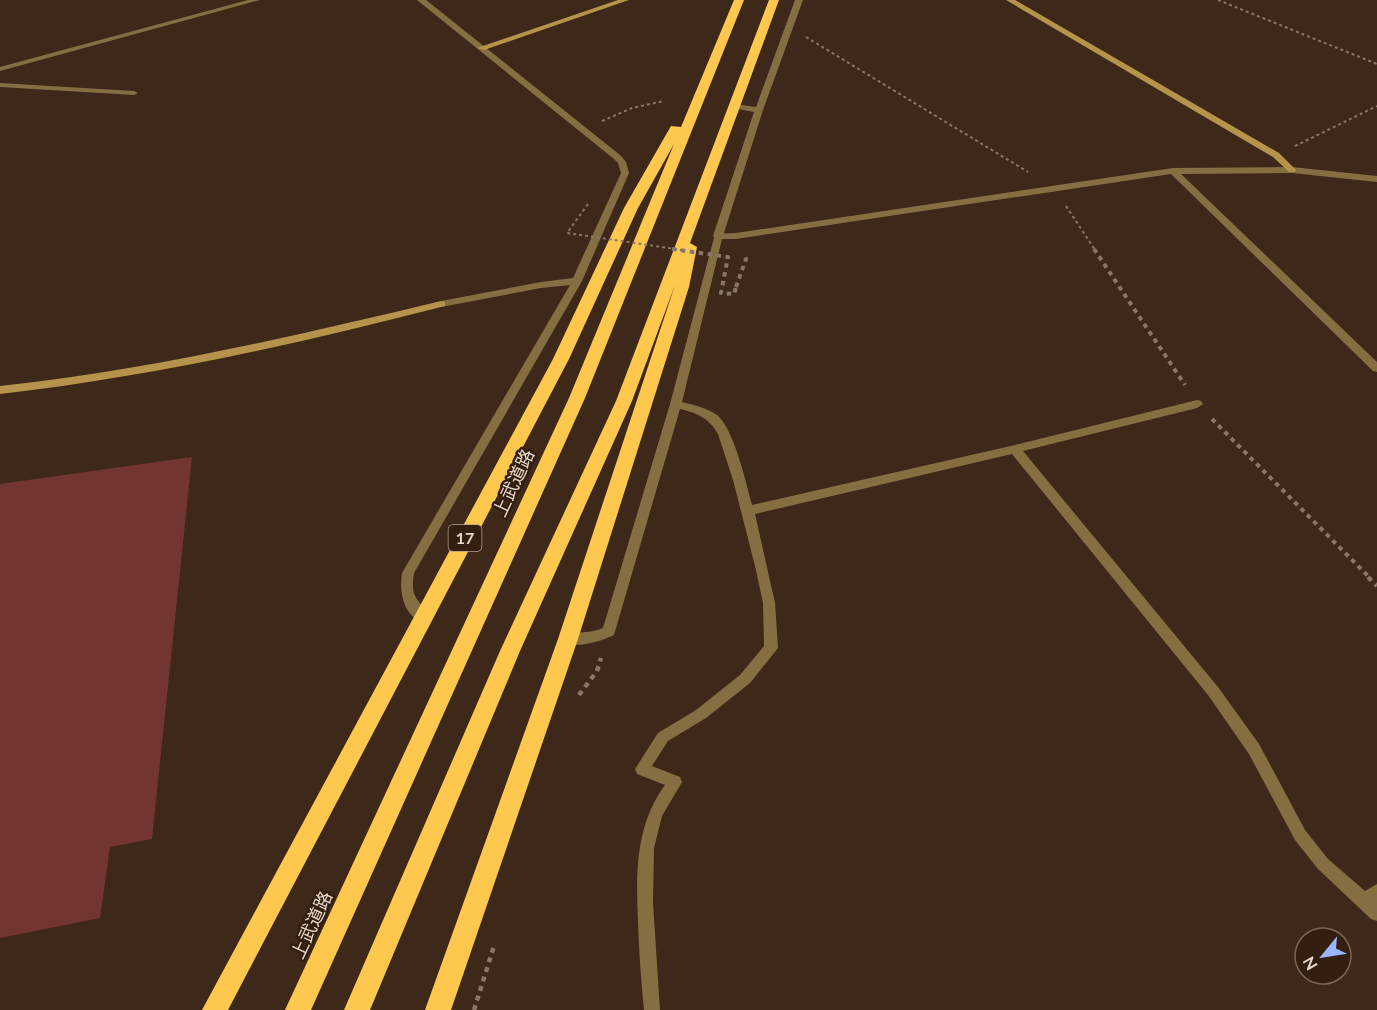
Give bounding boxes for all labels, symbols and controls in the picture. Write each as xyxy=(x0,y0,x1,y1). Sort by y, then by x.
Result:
street label: 上武道路 xyxy=(488,445,538,520)
road number: 17 xyxy=(448,525,482,551)
street label: 上武道路 xyxy=(286,887,336,962)
north arrow xyxy=(1293,926,1353,986)
text: N xyxy=(1298,954,1321,974)

